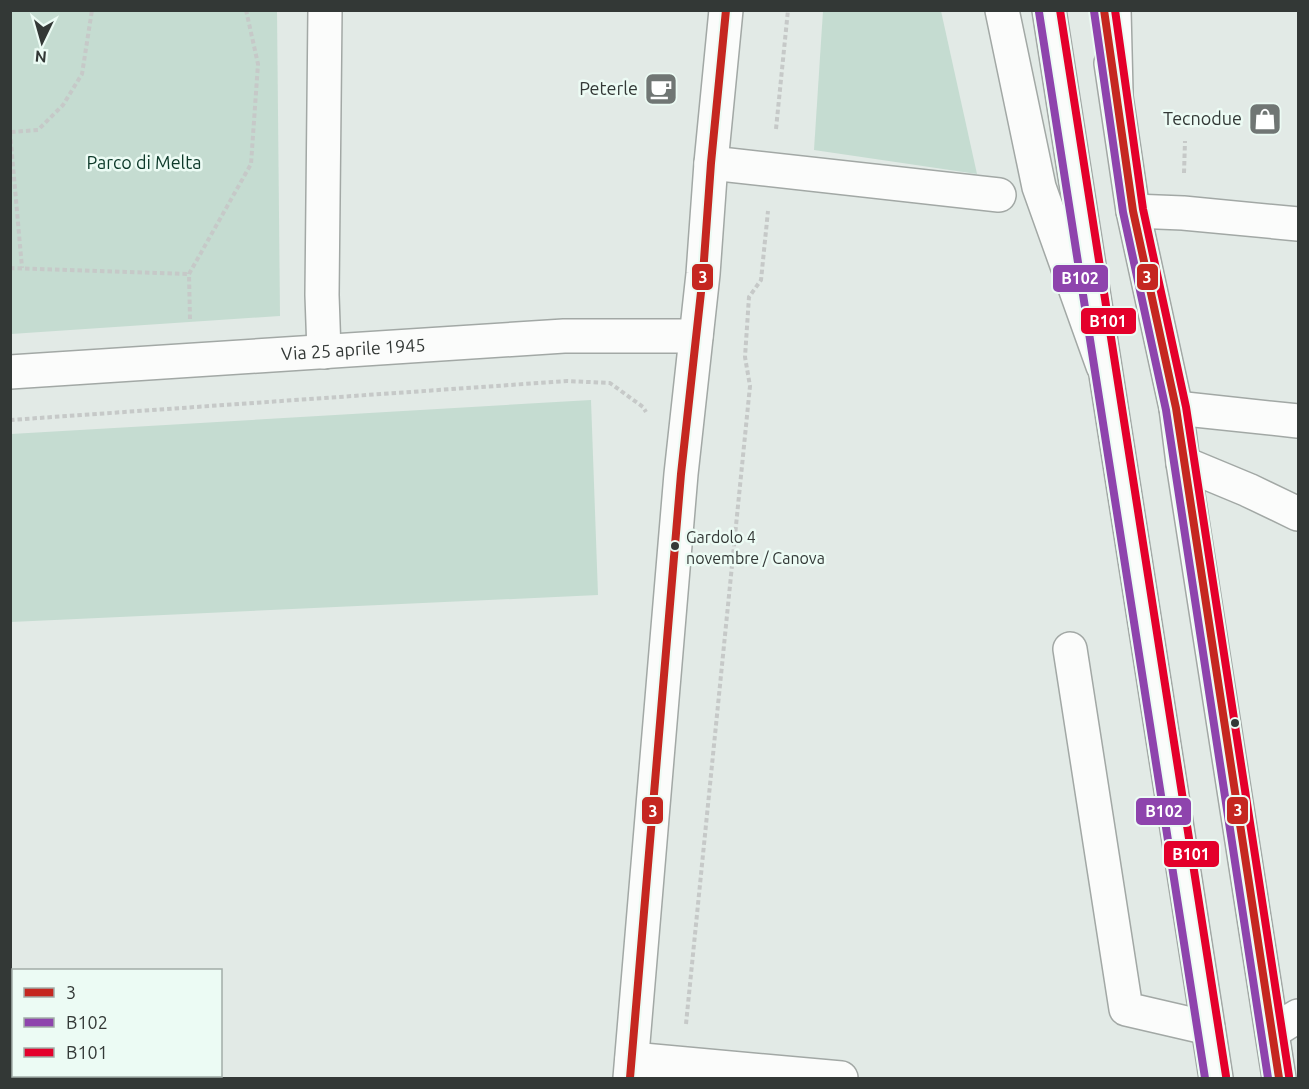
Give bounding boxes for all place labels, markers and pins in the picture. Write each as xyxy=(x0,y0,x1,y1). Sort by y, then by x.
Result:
cafe icon: Peterle xyxy=(643,71,679,107)
place label: Peterle xyxy=(579,78,638,98)
shop icon: Tecnodue xyxy=(1247,101,1283,137)
place label: Tecnodue xyxy=(1163,108,1242,128)
place label: Gardolo 4 novembre / Canova xyxy=(686,528,825,567)
marker: Gardolo 4 novembre / Canova xyxy=(669,540,681,552)
unlabelled marker xyxy=(1229,717,1241,729)

